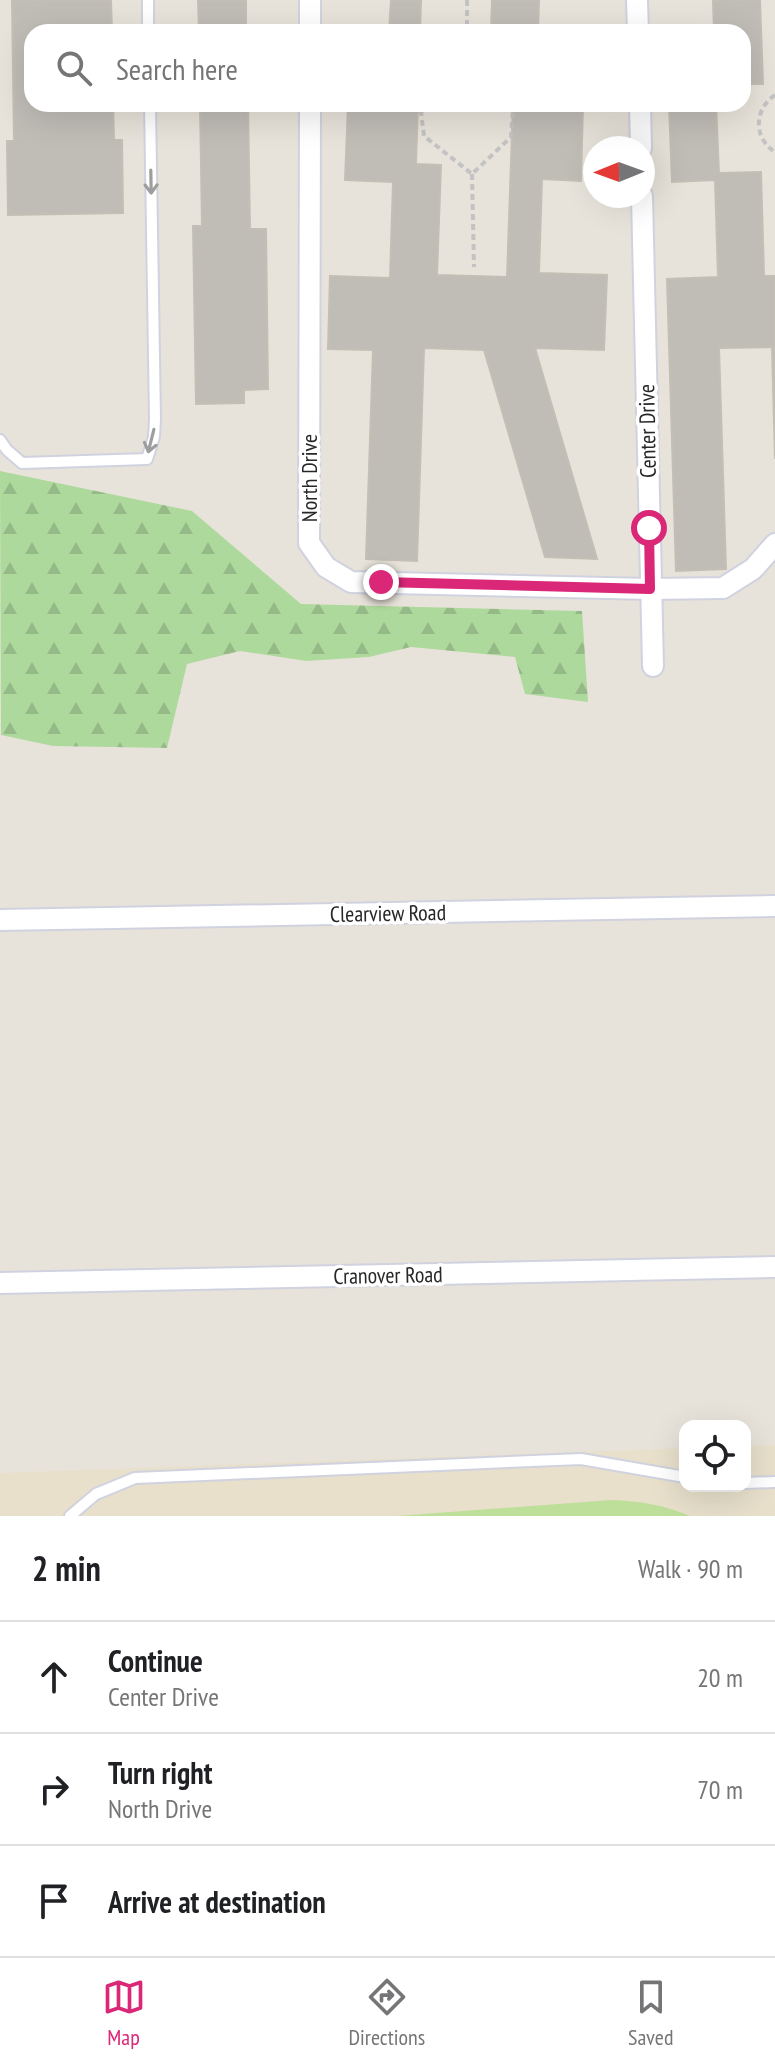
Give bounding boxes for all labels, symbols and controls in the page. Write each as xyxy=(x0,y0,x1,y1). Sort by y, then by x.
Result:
search box xyxy=(24,24,751,112)
icon: search xyxy=(52,46,96,90)
text: Search here xyxy=(116,49,238,88)
north arrow xyxy=(583,136,655,208)
one-way arrow xyxy=(143,168,159,195)
street label: Center Drive xyxy=(632,384,662,478)
one-way arrow xyxy=(143,428,158,454)
street label: North Drive xyxy=(295,434,323,522)
route start xyxy=(631,510,667,546)
route end xyxy=(363,564,399,600)
street label: Clearview Road xyxy=(330,898,446,928)
street label: Cranover Road xyxy=(333,1260,443,1290)
map controls xyxy=(679,1420,751,1492)
button: locate xyxy=(679,1420,751,1492)
text: 2 min xyxy=(32,1546,101,1590)
text: Walk · 90 m xyxy=(638,1552,743,1585)
text: Continue xyxy=(108,1641,203,1680)
icon: ahead xyxy=(32,1655,76,1699)
text: 20 m xyxy=(697,1661,743,1694)
text: Center Drive xyxy=(108,1680,219,1713)
text: Turn right xyxy=(108,1753,212,1792)
icon: right xyxy=(32,1767,76,1811)
text: 70 m xyxy=(697,1773,743,1806)
text: North Drive xyxy=(108,1792,212,1825)
icon: arrive xyxy=(32,1879,76,1923)
text: Arrive at destination xyxy=(108,1882,326,1921)
tab: Map xyxy=(102,1975,146,2051)
tab: Directions xyxy=(349,1975,425,2051)
tab: Saved xyxy=(628,1975,673,2051)

